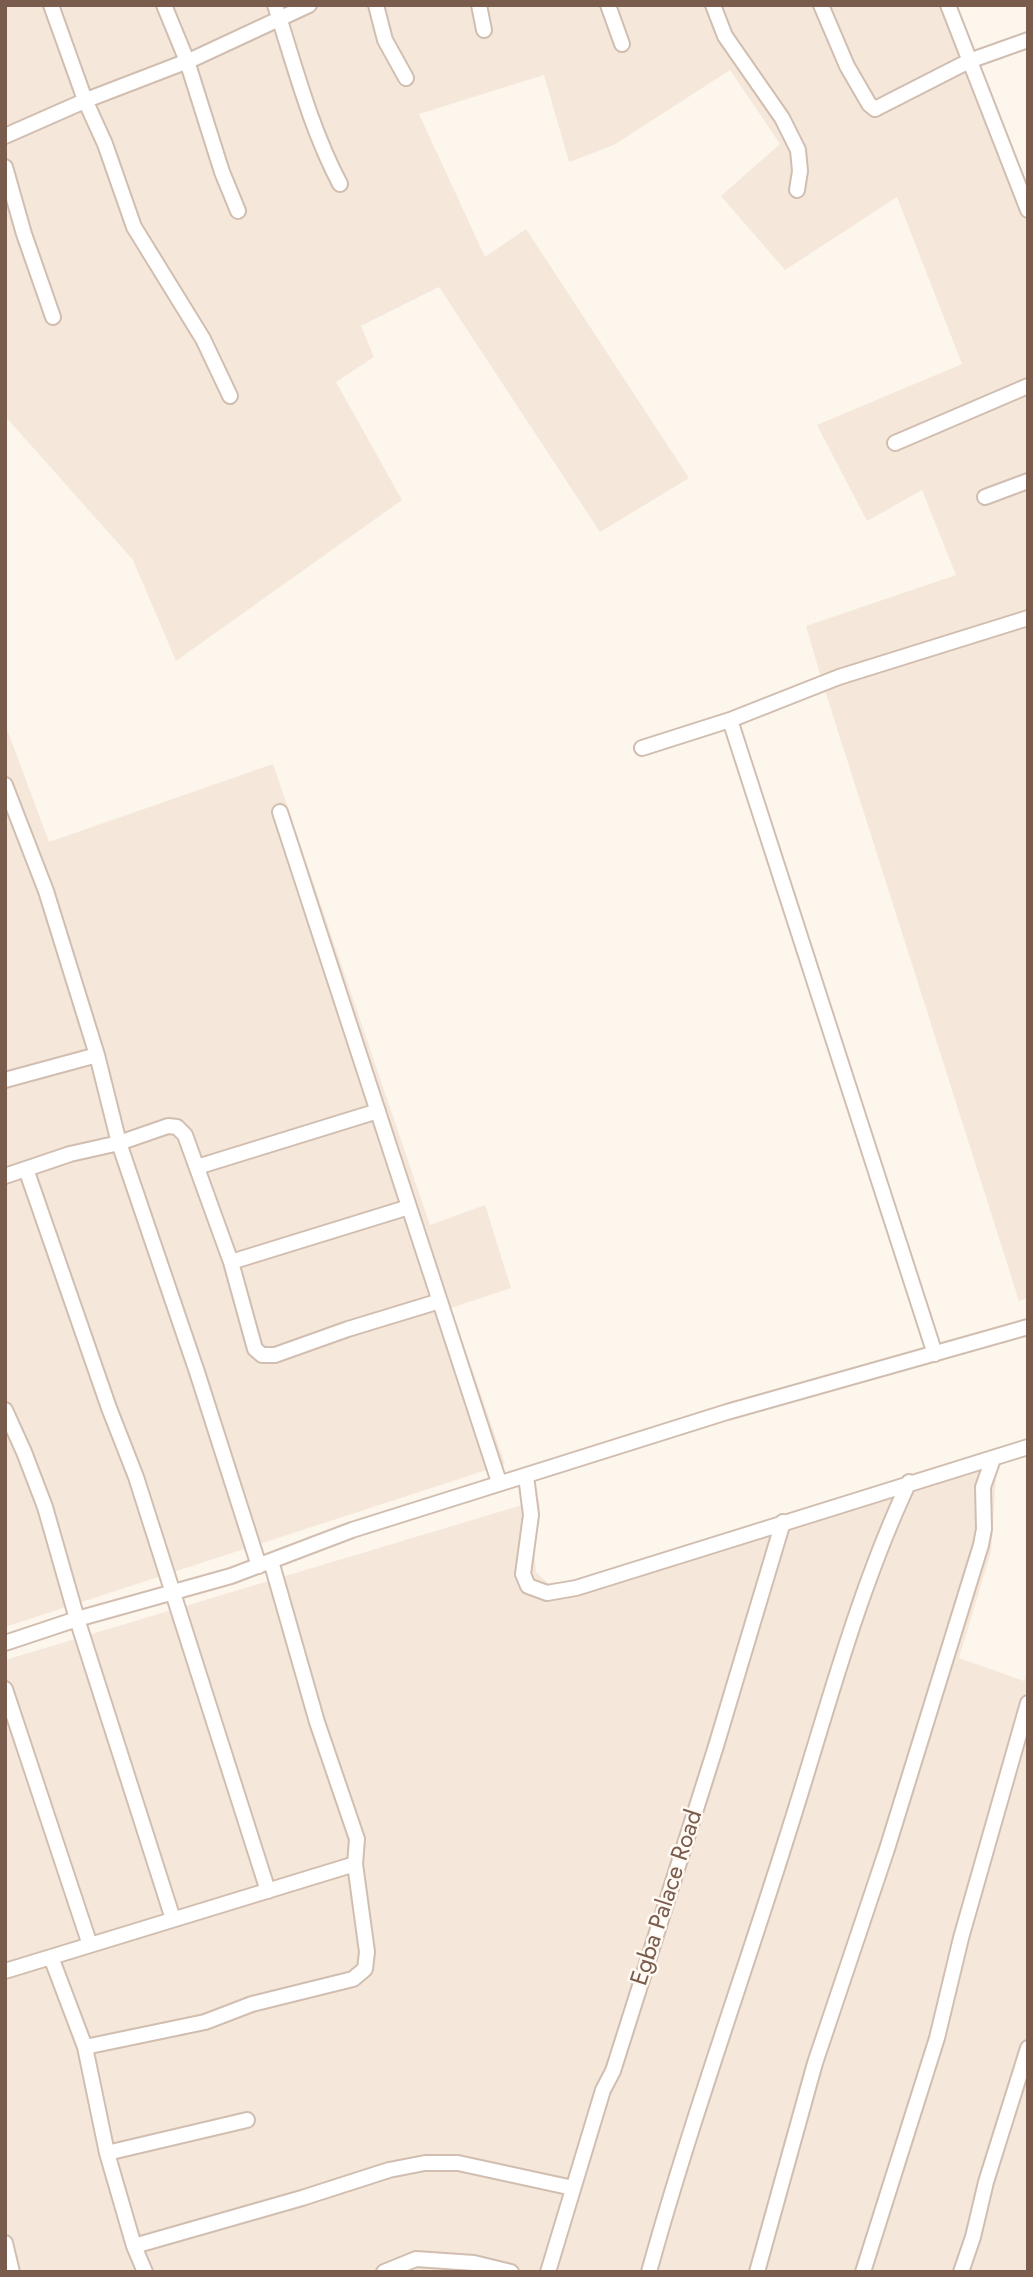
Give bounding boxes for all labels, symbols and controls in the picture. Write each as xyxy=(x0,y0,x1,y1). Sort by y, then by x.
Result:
street label: Egba Palace Road xyxy=(626,1806,710,1990)

